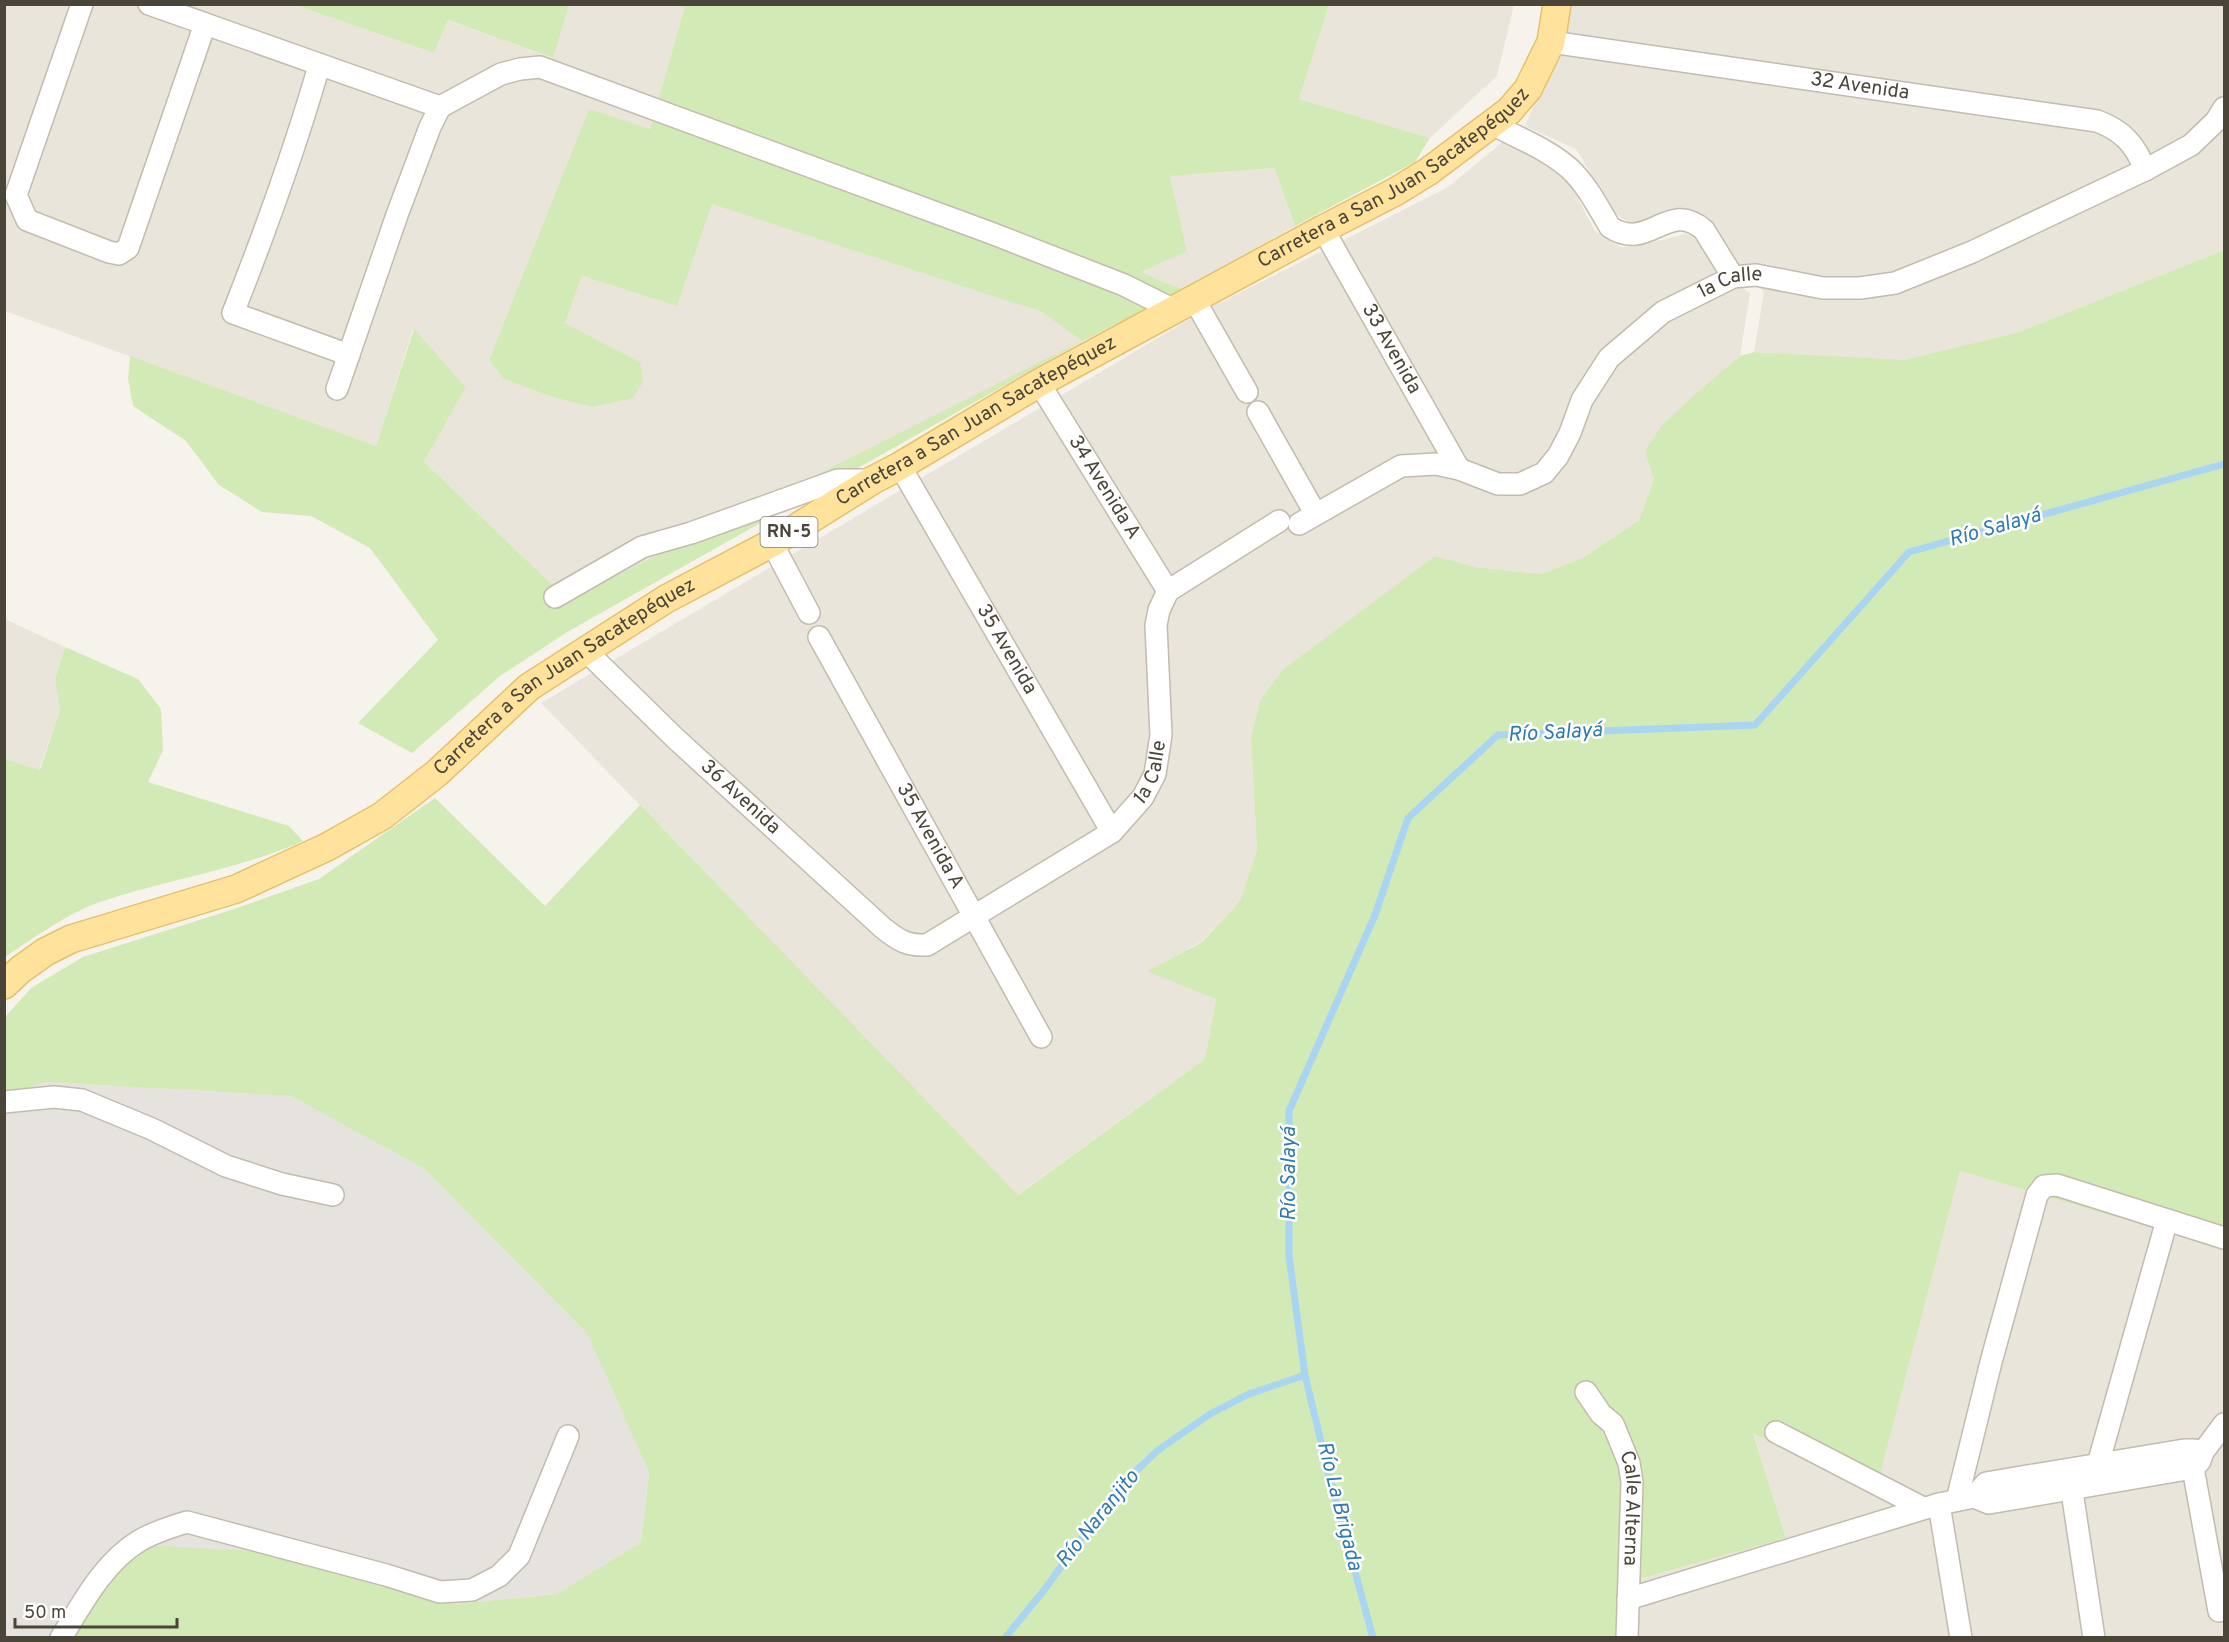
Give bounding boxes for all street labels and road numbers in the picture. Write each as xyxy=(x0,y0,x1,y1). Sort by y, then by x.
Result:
street label: 32 Avenida xyxy=(1809,67,1911,107)
street label: Carretera a San Juan Sacatepéquez xyxy=(1253,82,1536,275)
street label: 1a Calle xyxy=(1693,261,1764,306)
street label: 33 Avenida xyxy=(1355,299,1427,399)
street label: Carretera a San Juan Sacatepéquez xyxy=(831,330,1121,513)
street label: 34 Avenida A xyxy=(1062,431,1146,544)
road number: RN-5 xyxy=(760,517,818,547)
street label: Carretera a San Juan Sacatepéquez xyxy=(429,573,700,782)
street label: 35 Avenida xyxy=(970,600,1043,699)
street label: 1a Calle xyxy=(1129,739,1173,811)
street label: 36 Avenida xyxy=(694,754,786,841)
street label: 35 Avenida A xyxy=(890,779,970,894)
street label: Calle Alterna xyxy=(1612,1447,1645,1566)

